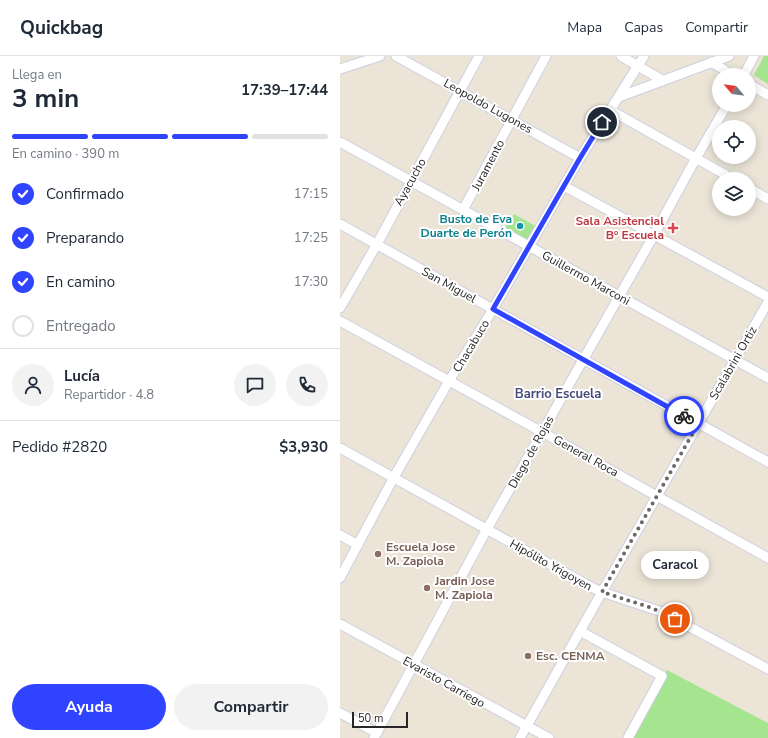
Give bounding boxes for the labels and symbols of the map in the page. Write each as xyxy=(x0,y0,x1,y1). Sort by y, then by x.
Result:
north arrow xyxy=(712,68,756,112)
street label: Leopoldo Lugones xyxy=(441,75,535,137)
pin xyxy=(585,105,619,139)
street label: Juramento xyxy=(467,136,508,194)
street label: Ayacucho xyxy=(390,155,430,209)
place label: Busto de Eva Duarte de Perón xyxy=(420,211,512,241)
place label: Sala Asistencial Bº Escuela xyxy=(575,213,664,243)
marker: Busto de Eva Duarte de Perón xyxy=(515,221,525,231)
marker: Sala Asistencial Bº Escuela xyxy=(667,222,679,234)
street label: Guillermo Marconi xyxy=(539,247,633,309)
street label: San Miguel xyxy=(419,263,480,307)
street label: Chacabuco xyxy=(449,316,493,375)
street label: Scalabrini Ortiz xyxy=(706,323,761,403)
district label: Barrio Escuela xyxy=(515,385,601,403)
courier xyxy=(664,396,704,436)
street label: Diego de Rojas xyxy=(504,413,558,491)
street label: General Roca xyxy=(551,432,621,480)
street label: Hipólito Yrigoyen xyxy=(507,536,595,594)
place label: Escuela Jose M. Zapiola xyxy=(386,539,456,569)
marker: Escuela Jose M. Zapiola xyxy=(373,549,383,559)
callout: Caracol xyxy=(641,551,709,579)
place label: Jardin Jose M. Zapiola xyxy=(434,573,495,603)
marker: Jardin Jose M. Zapiola xyxy=(422,583,432,593)
pin xyxy=(658,602,692,636)
place label: Esc. CENMA xyxy=(536,648,605,664)
marker: Esc. CENMA xyxy=(523,651,533,661)
street label: Evaristo Carriego xyxy=(400,653,488,711)
scale bar xyxy=(352,710,408,729)

